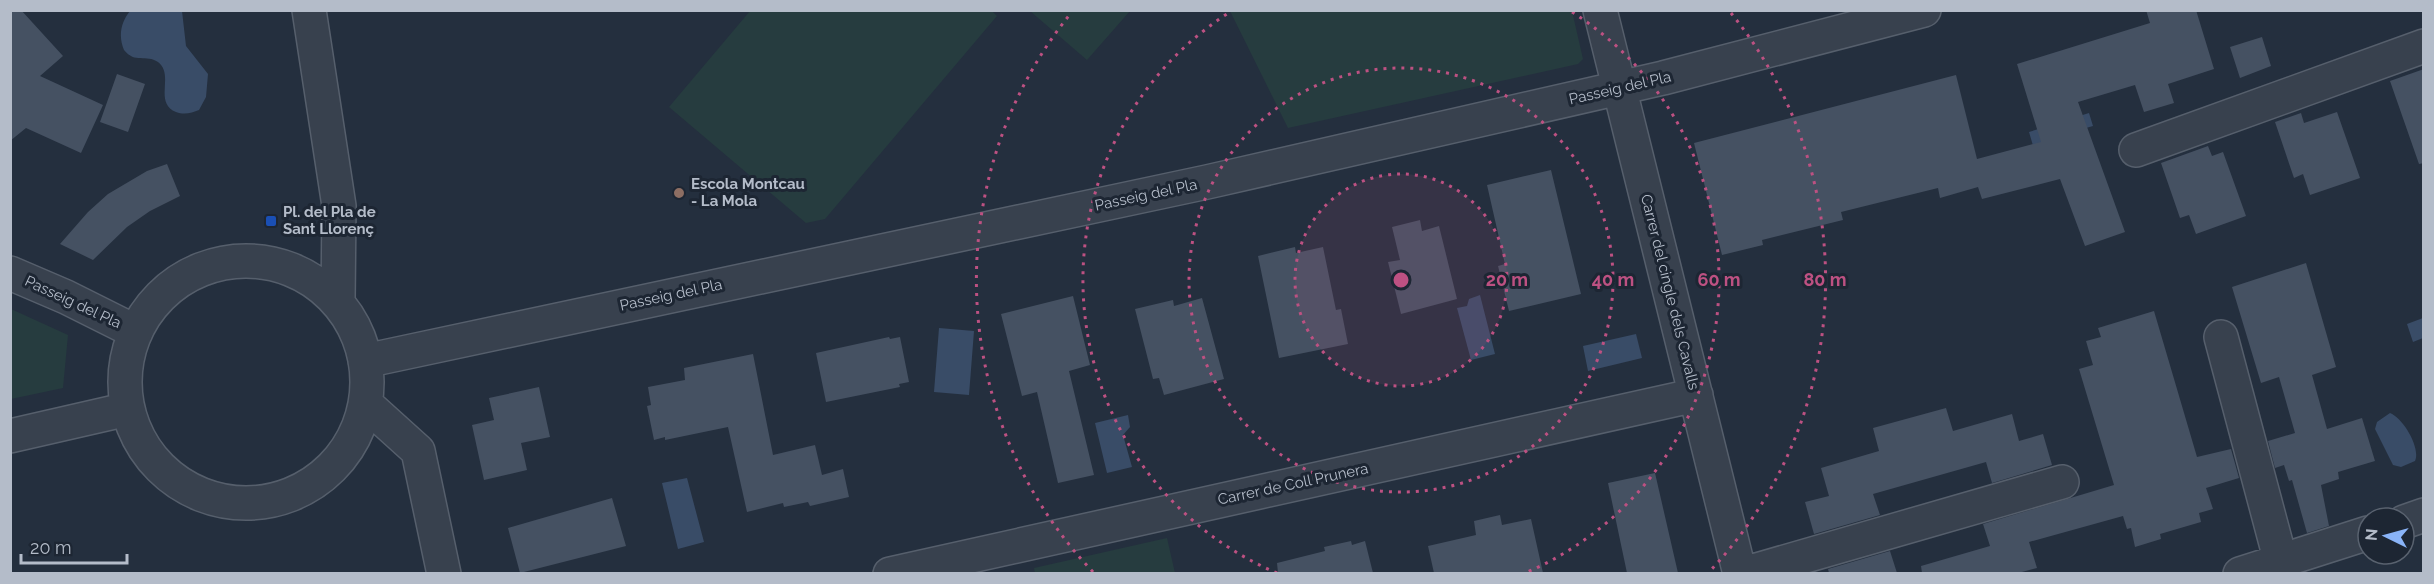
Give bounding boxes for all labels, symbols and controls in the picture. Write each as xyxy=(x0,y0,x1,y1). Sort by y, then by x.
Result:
street label: Passeig del Pla xyxy=(1567,68,1673,108)
place label: Escola Montcau - La Mola xyxy=(691,175,805,210)
street label: Passeig del Pla xyxy=(1093,175,1199,215)
marker: Escola Montcau - La Mola xyxy=(672,186,686,200)
street label: Carrer del cingle dels Cavalls xyxy=(1637,192,1703,392)
place label: Pl. del Pla de Sant Llorenç xyxy=(283,203,376,238)
marker: Pl. del Pla de Sant Llorenç xyxy=(264,214,278,228)
text: 20 m xyxy=(1486,269,1528,290)
text: 40 m xyxy=(1592,269,1634,290)
text: 60 m xyxy=(1697,269,1741,290)
text: 80 m xyxy=(1803,269,1847,290)
centre of rings xyxy=(1391,270,1411,290)
street label: Passeig del Pla xyxy=(22,272,124,332)
street label: Passeig del Pla xyxy=(618,275,724,315)
street label: Carrer de Coll Prunera xyxy=(1216,459,1370,509)
north arrow xyxy=(2356,506,2416,566)
scale bar xyxy=(21,527,128,565)
text: N xyxy=(2362,528,2382,542)
text: 20 m xyxy=(30,537,72,558)

